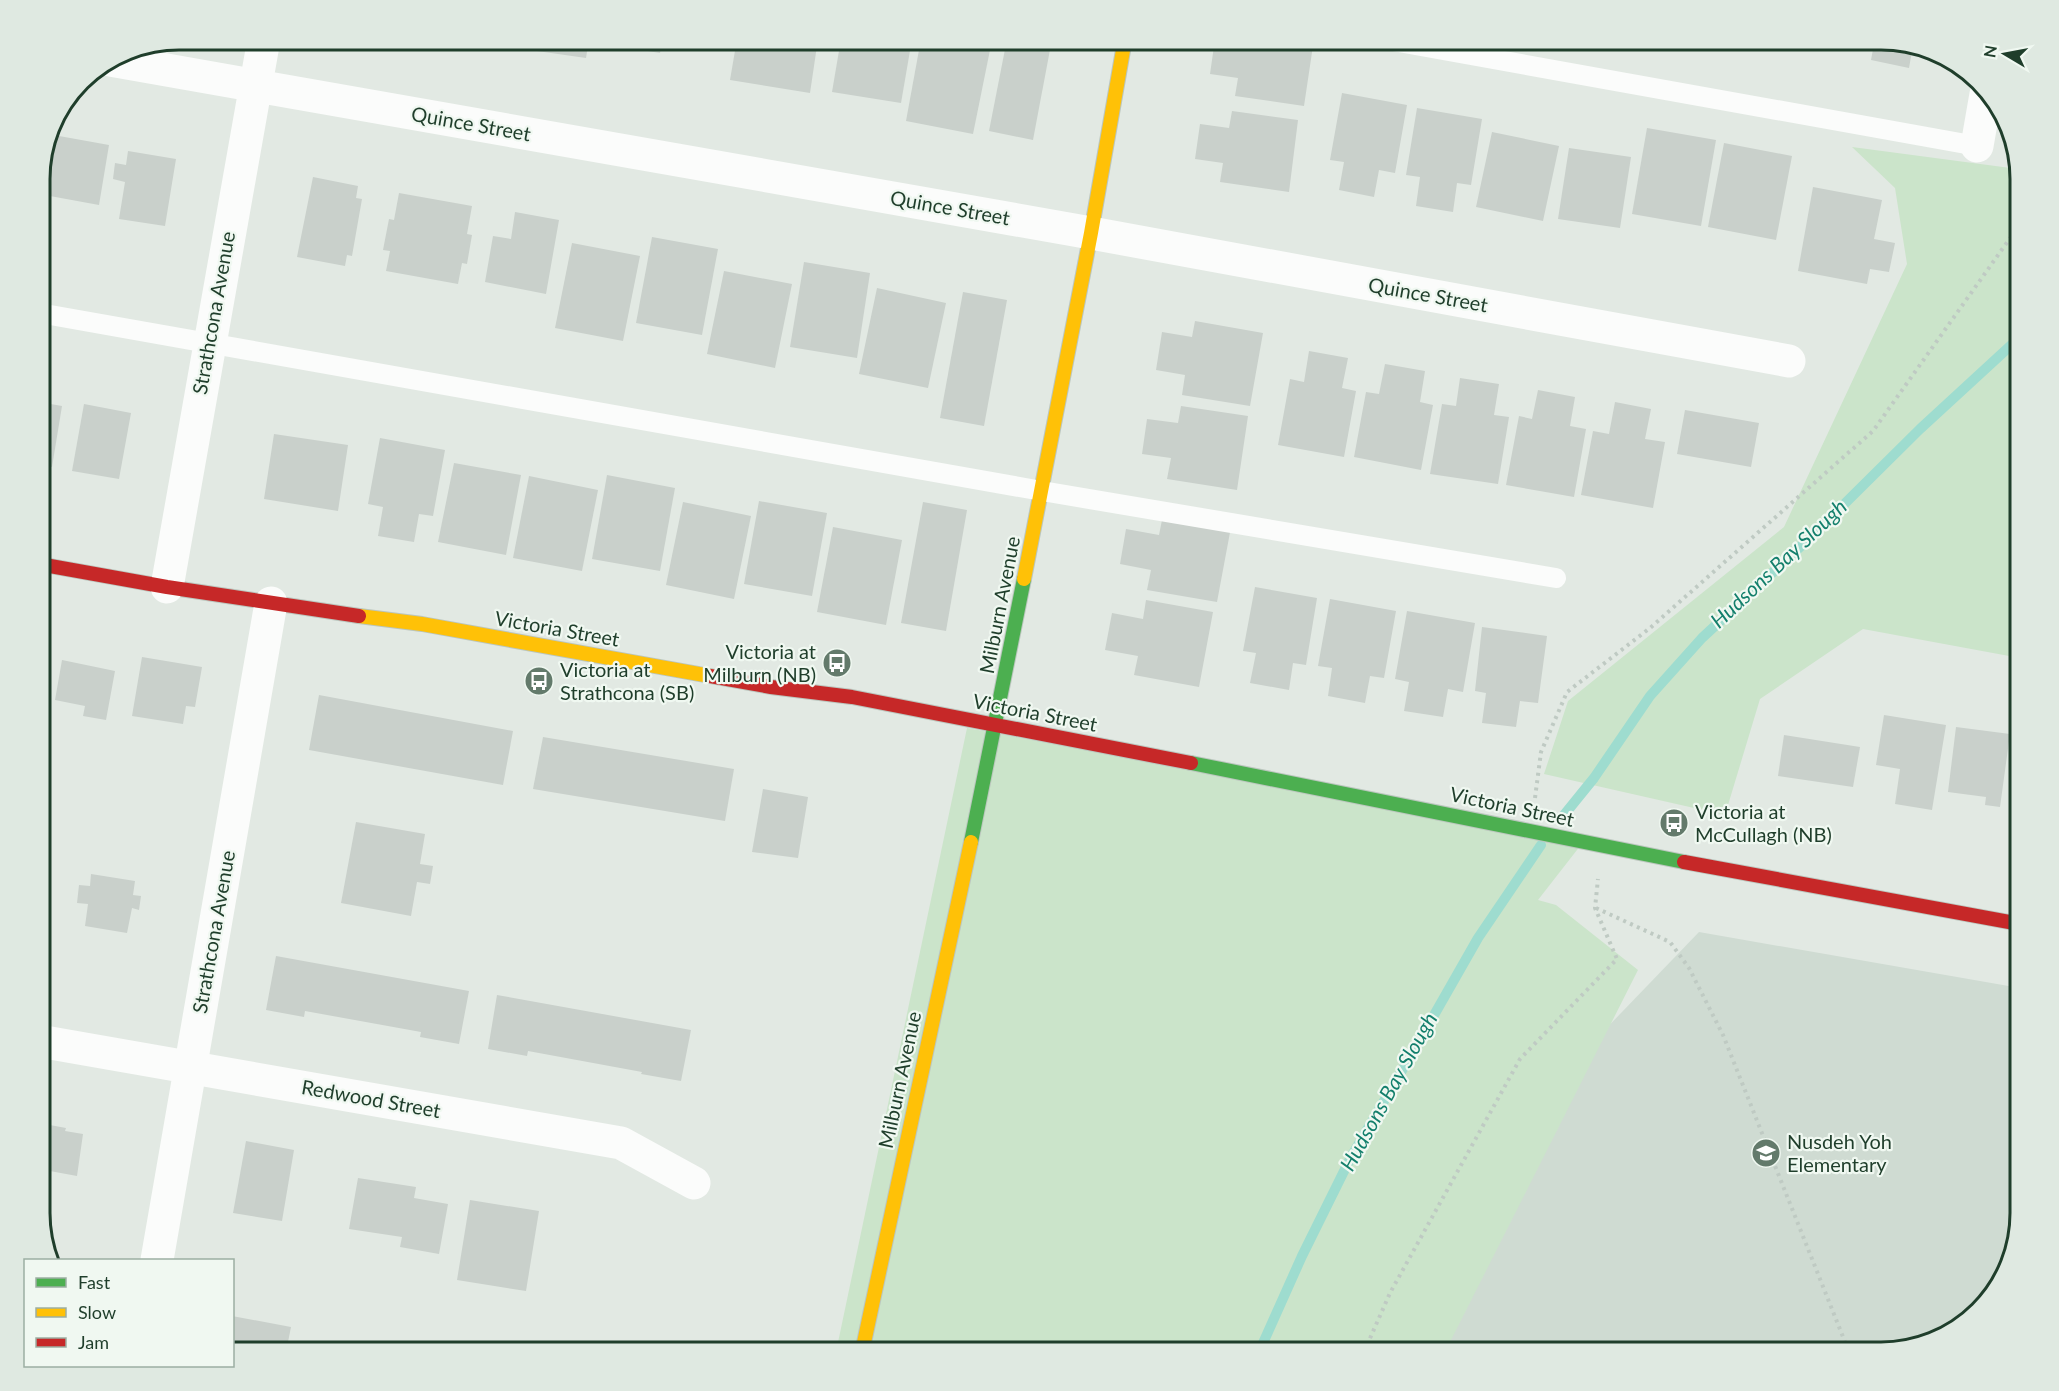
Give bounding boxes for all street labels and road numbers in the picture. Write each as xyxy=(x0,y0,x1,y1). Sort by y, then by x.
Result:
street label: Quince Street xyxy=(410,101,533,145)
street label: Quince Street xyxy=(889,185,1012,229)
street label: Strathcona Avenue xyxy=(187,229,239,396)
street label: Quince Street xyxy=(1367,272,1490,316)
street label: Milburn Avenue xyxy=(974,534,1024,676)
street label: Victoria Street xyxy=(493,605,621,651)
street label: Victoria Street xyxy=(971,688,1099,736)
street label: Victoria Street xyxy=(1448,781,1576,831)
street label: Strathcona Avenue xyxy=(187,848,239,1015)
street label: Milburn Avenue xyxy=(873,1009,925,1150)
street label: Redwood Street xyxy=(300,1074,443,1122)

